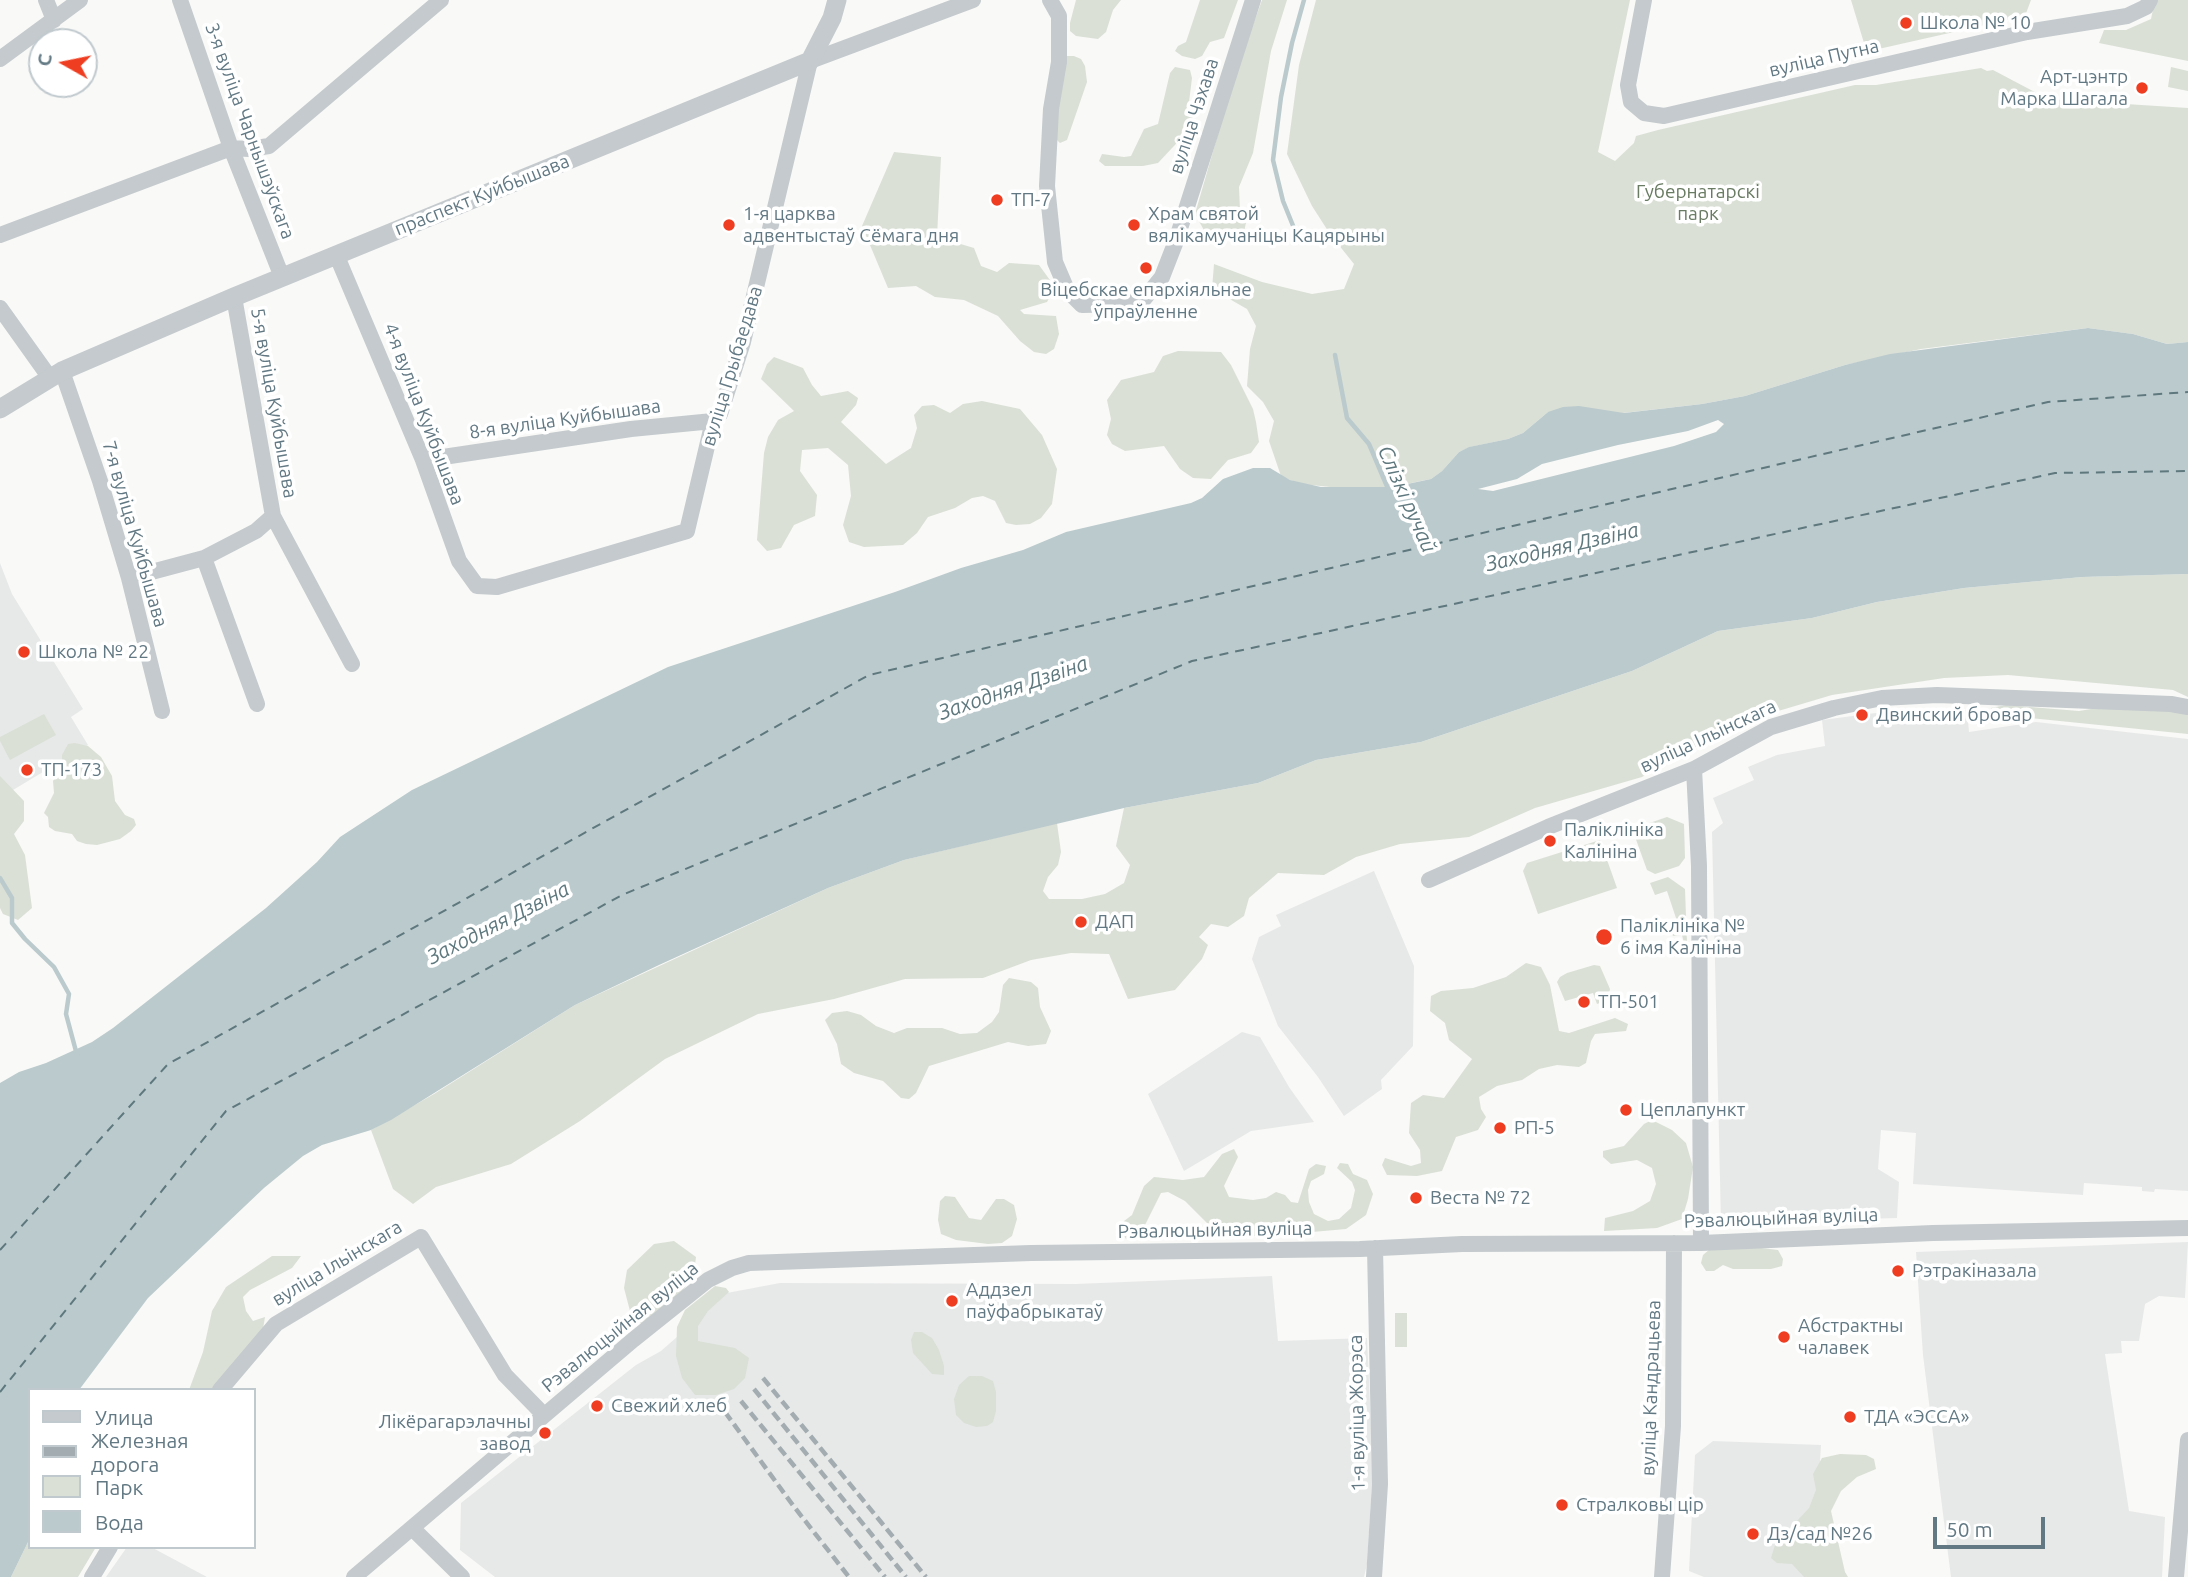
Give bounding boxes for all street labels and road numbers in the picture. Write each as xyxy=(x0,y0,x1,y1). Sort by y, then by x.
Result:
street label: 3-я вуліца Чарнышэўскага xyxy=(200,20,300,242)
street label: вуліца Путна xyxy=(1767,34,1881,82)
street label: вуліца Чэхава xyxy=(1165,55,1223,177)
street label: праспект Куйбышава xyxy=(391,149,573,241)
street label: вуліца Грыбаедава xyxy=(697,283,767,449)
street label: 5-я вуліца Куйбышава xyxy=(246,306,302,500)
street label: 4-я вуліца Куйбышава xyxy=(379,320,469,508)
street label: 8-я вуліца Куйбышава xyxy=(468,394,662,444)
street label: 7-я вуліца Куйбышава xyxy=(97,438,173,630)
street label: вуліца Ільінскага xyxy=(1636,694,1780,778)
street label: Рэвалюцыйная вуліца xyxy=(1683,1203,1879,1233)
street label: вуліца Ільінскага xyxy=(268,1215,406,1311)
street label: Рэвалюцыйная вуліца xyxy=(1117,1217,1313,1243)
street label: Рэвалюцыйная вуліца xyxy=(537,1257,703,1397)
street label: вуліца Кандрацьева xyxy=(1637,1300,1665,1476)
street label: 1-я вуліца Жорэса xyxy=(1344,1334,1370,1492)

